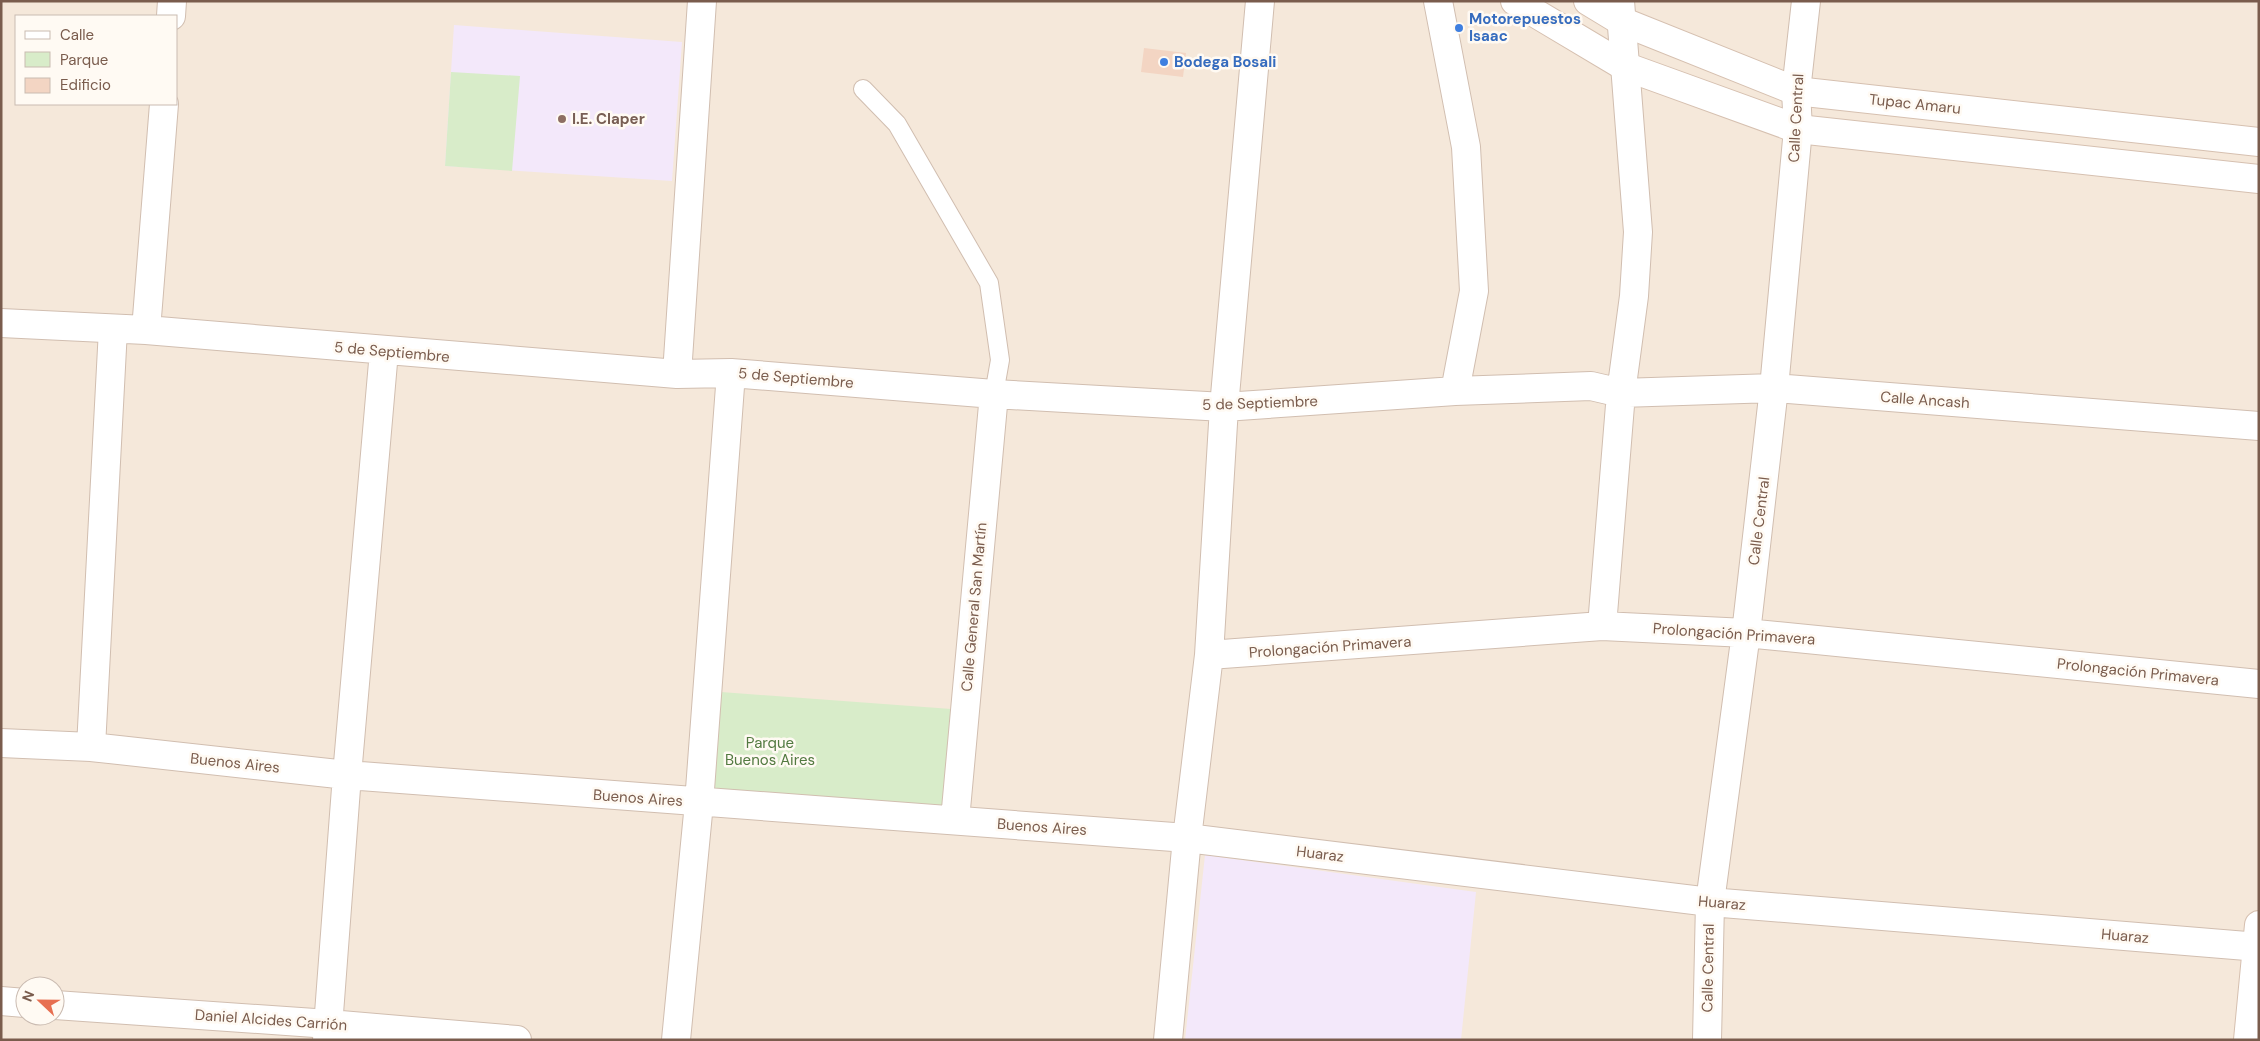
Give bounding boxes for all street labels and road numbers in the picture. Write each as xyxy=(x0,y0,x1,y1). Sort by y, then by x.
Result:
street label: Calle Central xyxy=(1784,73,1808,163)
street label: Tupac Amaru xyxy=(1868,89,1962,119)
street label: 5 de Septiembre xyxy=(333,337,451,367)
street label: 5 de Septiembre xyxy=(737,363,855,393)
street label: Calle Ancash xyxy=(1880,387,1970,413)
street label: 5 de Septiembre xyxy=(1202,391,1318,415)
street label: Calle Central xyxy=(1744,476,1774,566)
street label: Calle General San Martín xyxy=(957,522,991,692)
street label: Prolongación Primavera xyxy=(1652,618,1816,650)
street label: Prolongación Primavera xyxy=(1248,631,1412,663)
street label: Prolongación Primavera xyxy=(2056,654,2220,690)
street label: Buenos Aires xyxy=(189,748,281,778)
street label: Buenos Aires xyxy=(592,785,684,811)
street label: Buenos Aires xyxy=(996,814,1088,840)
street label: Huaraz xyxy=(1295,841,1345,867)
street label: Huaraz xyxy=(1697,891,1747,915)
street label: Calle Central xyxy=(1697,923,1719,1013)
street label: Huaraz xyxy=(2100,924,2150,948)
street label: Daniel Alcides Carrión xyxy=(194,1005,348,1035)

